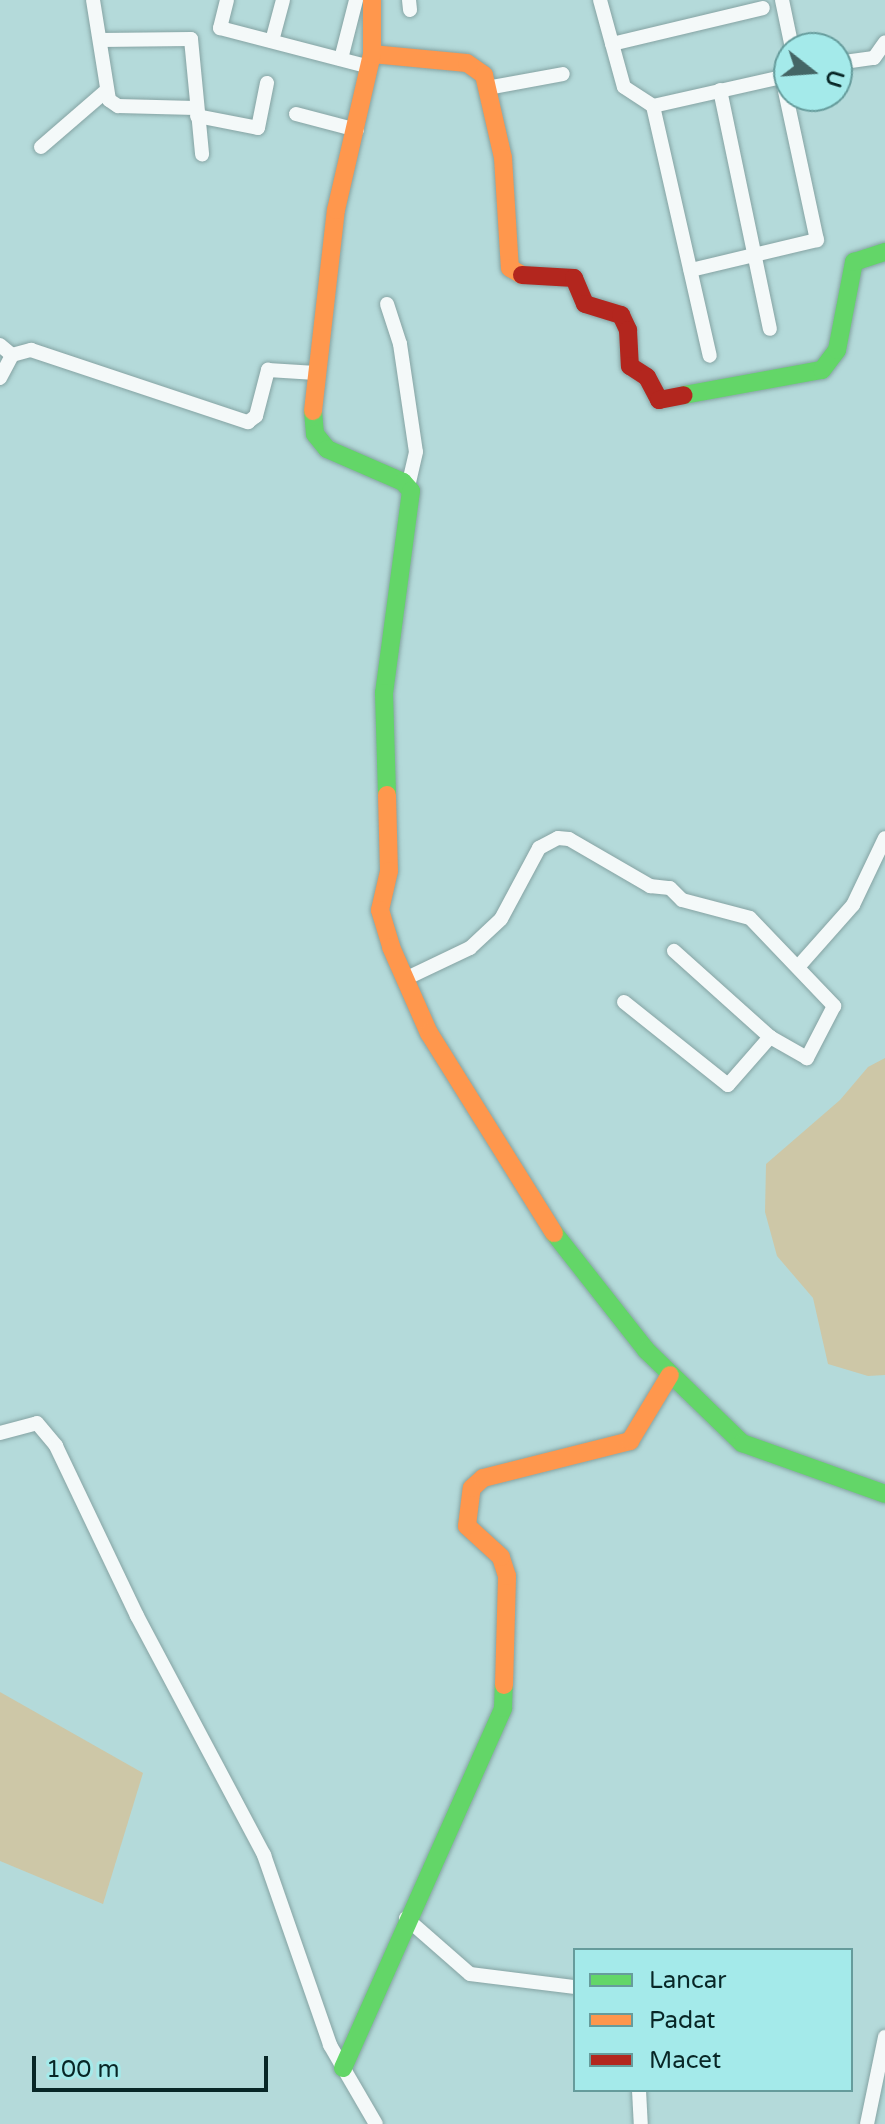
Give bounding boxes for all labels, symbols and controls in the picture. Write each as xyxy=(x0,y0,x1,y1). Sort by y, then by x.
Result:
north arrow xyxy=(773,32,853,112)
text: U xyxy=(819,67,849,90)
legend xyxy=(573,1948,853,2092)
text: Lancar xyxy=(649,1966,726,1995)
text: Padat xyxy=(649,2006,716,2035)
scale bar xyxy=(36,2040,272,2090)
text: Macet xyxy=(649,2046,721,2075)
text: 100 m xyxy=(46,2055,120,2084)

